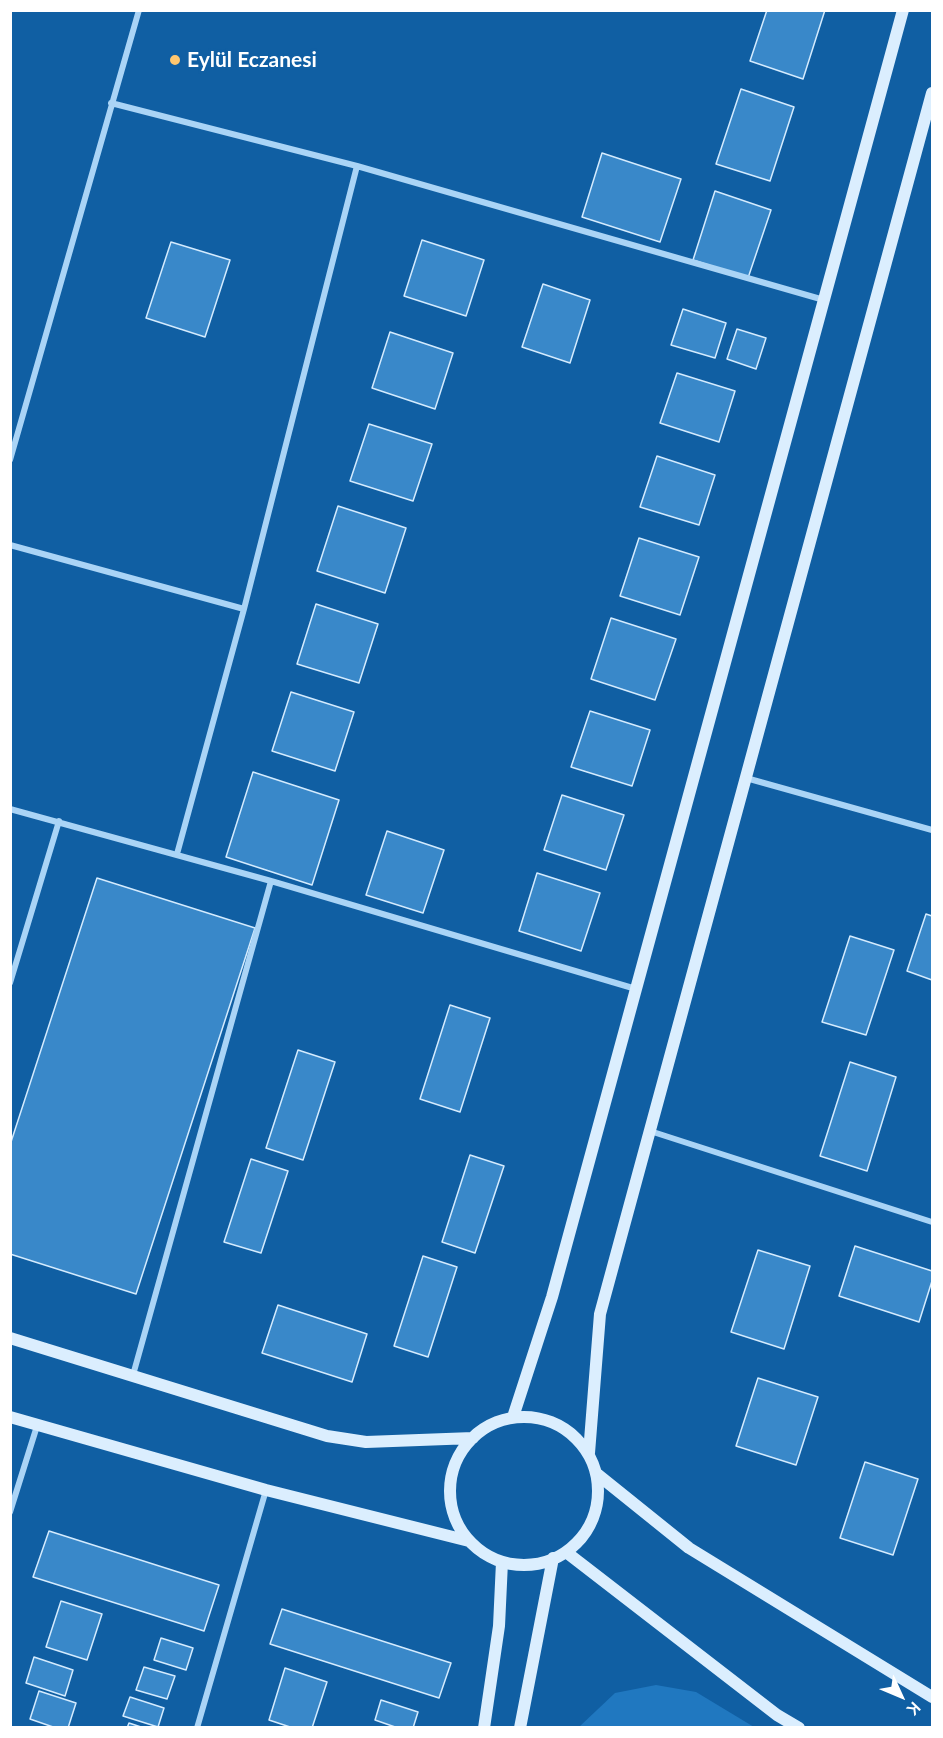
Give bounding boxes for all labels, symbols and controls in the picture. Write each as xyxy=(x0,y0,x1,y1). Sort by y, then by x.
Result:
place label: Eylül Eczanesi xyxy=(187,47,317,73)
marker: Eylül Eczanesi xyxy=(168,53,182,67)
north arrow xyxy=(871,1666,931,1726)
text: K xyxy=(904,1698,925,1719)

